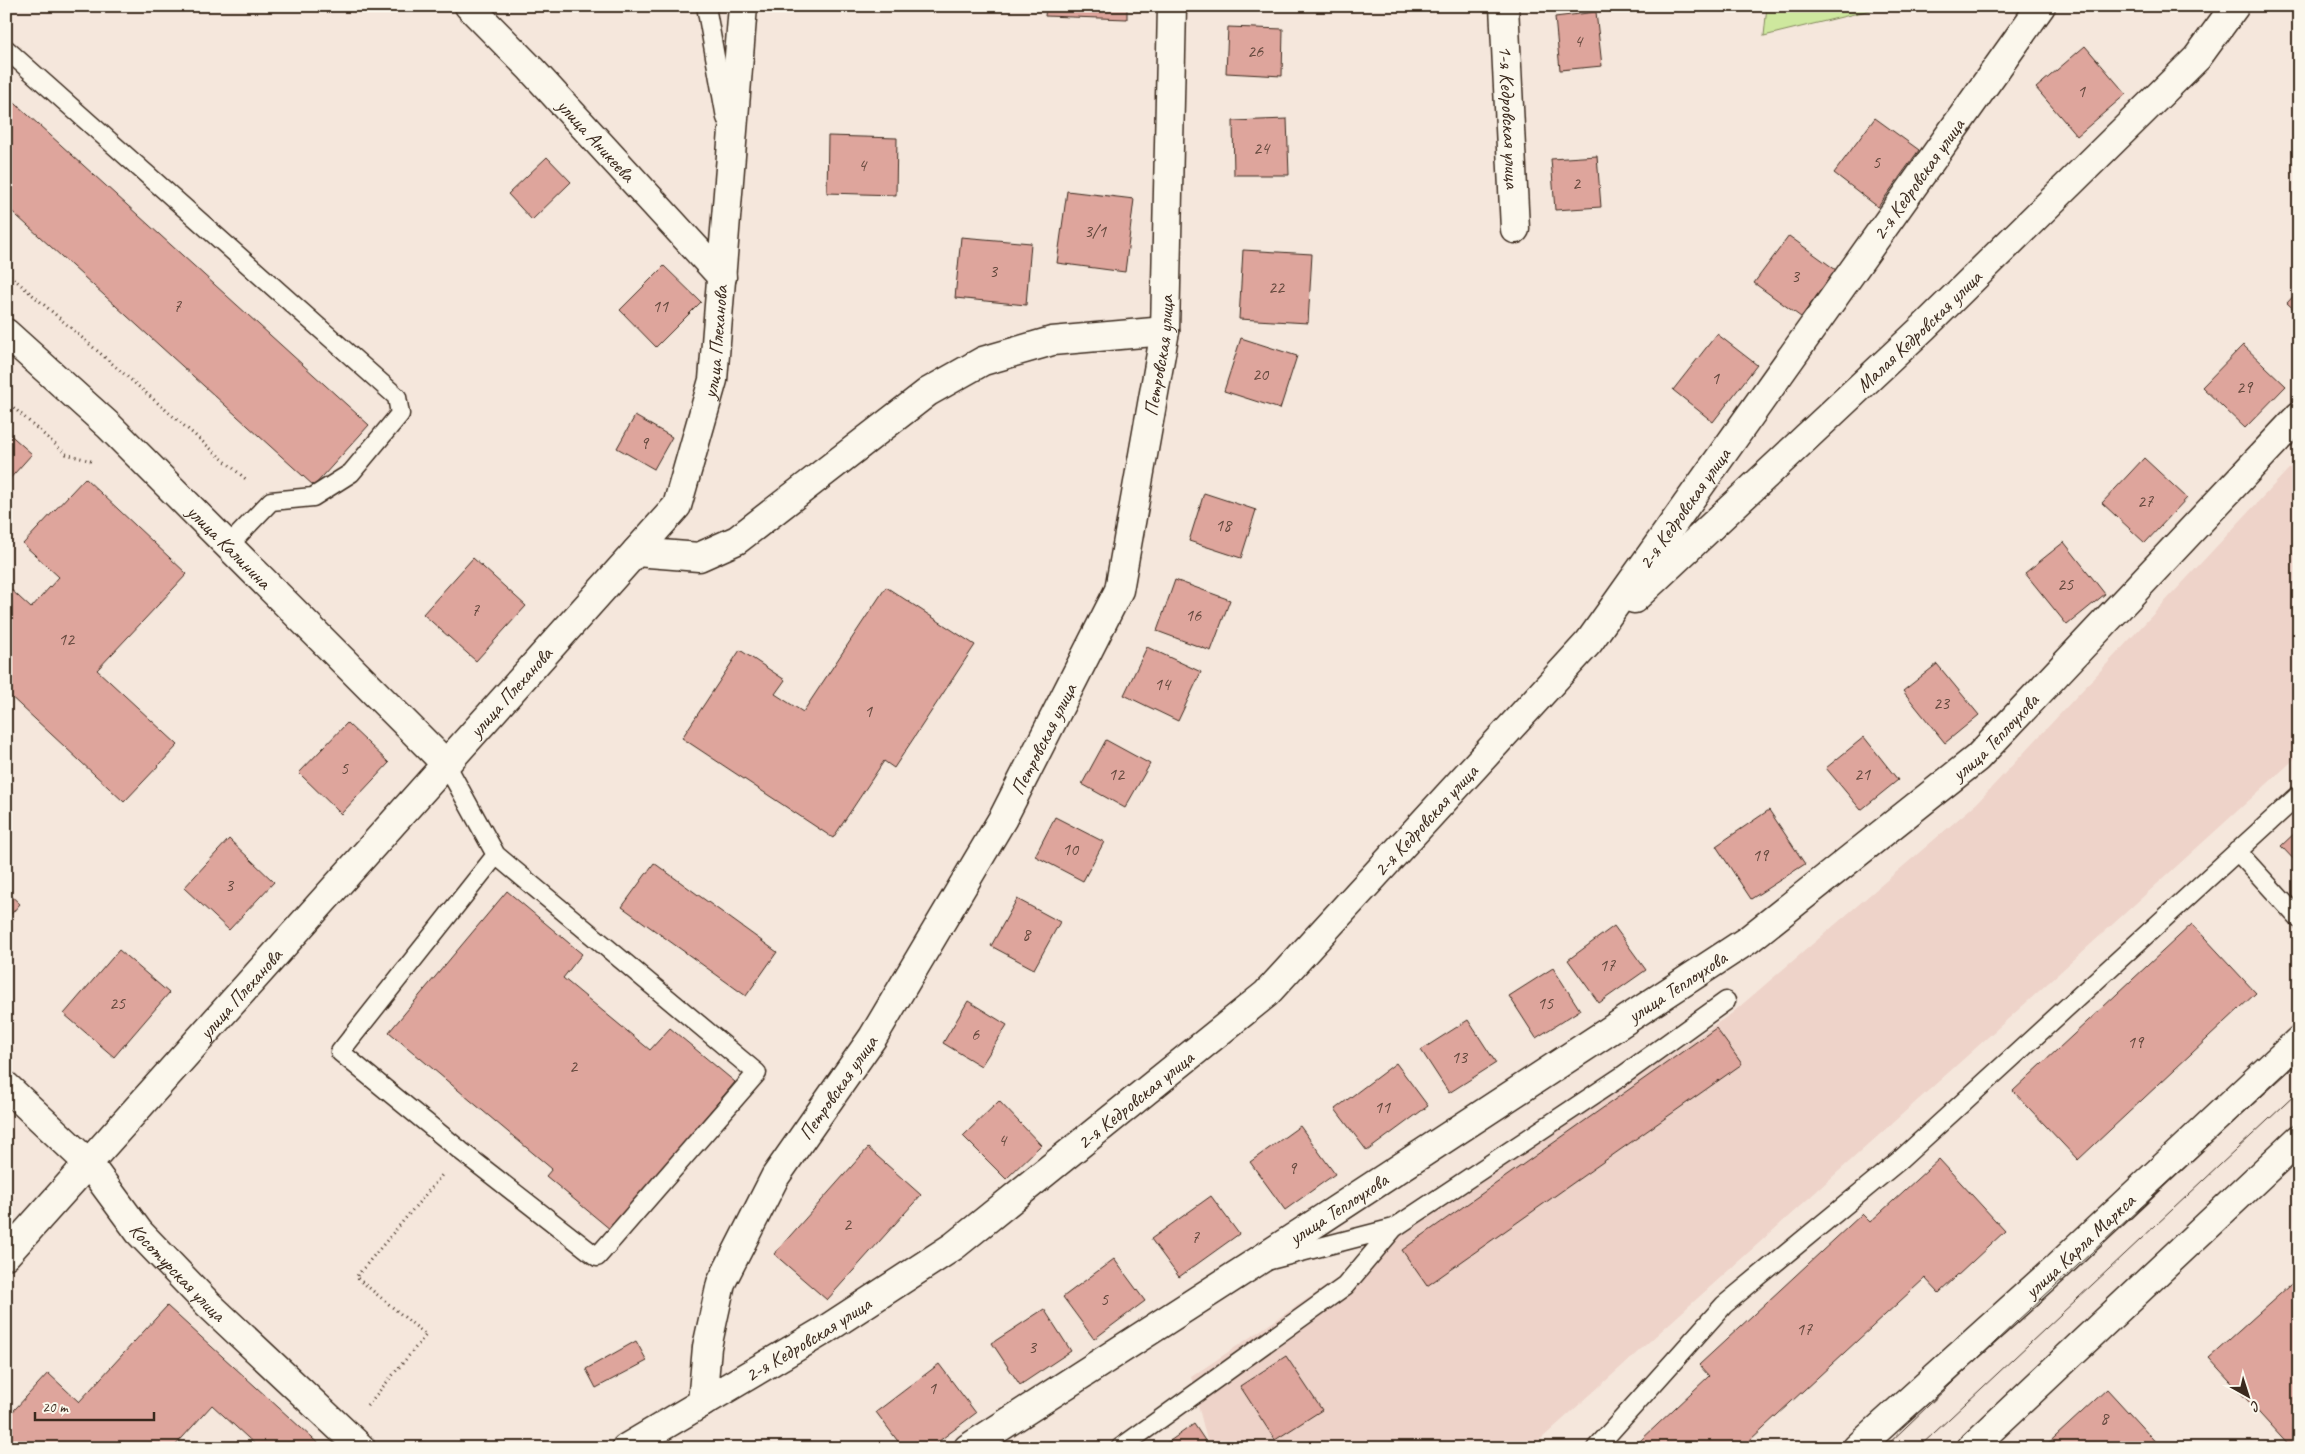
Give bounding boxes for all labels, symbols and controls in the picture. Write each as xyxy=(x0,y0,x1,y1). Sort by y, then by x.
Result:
house number: 4 xyxy=(1574,30,1584,52)
house number: 26 xyxy=(1247,40,1264,62)
street label: 1-я Кедровская улица xyxy=(1493,45,1525,191)
house number: 1 xyxy=(2077,80,2086,102)
street label: улица Аникеева xyxy=(551,93,641,188)
street label: 2-я Кедровская улица xyxy=(1867,112,1971,245)
house number: 24 xyxy=(1253,137,1271,159)
house number: 5 xyxy=(1872,151,1881,173)
house number: 4 xyxy=(858,154,868,176)
house number: 2 xyxy=(1572,172,1582,194)
house number: 3/1 xyxy=(1084,220,1107,242)
house number: 3 xyxy=(989,260,999,282)
street label: Малая Кедровская улица xyxy=(1851,264,1988,398)
house number: 3 xyxy=(1791,265,1801,287)
house number: 22 xyxy=(1268,276,1286,298)
street label: улица Плеханова xyxy=(696,283,734,402)
street label: Петровская улица xyxy=(1138,294,1179,418)
house number: 7 xyxy=(173,295,182,317)
house number: 11 xyxy=(652,295,669,317)
house number: 20 xyxy=(1252,363,1270,385)
house number: 1 xyxy=(1711,367,1720,389)
house number: 29 xyxy=(2236,376,2254,398)
house number: 9 xyxy=(640,432,650,454)
street label: 2-я Кедровская улица xyxy=(1633,441,1737,574)
house number: 27 xyxy=(2137,490,2154,512)
street label: улица Калинина xyxy=(181,499,277,595)
house number: 18 xyxy=(1215,514,1233,536)
house number: 25 xyxy=(2057,573,2074,595)
house number: 7 xyxy=(471,599,480,621)
house number: 16 xyxy=(1185,604,1202,626)
house number: 12 xyxy=(58,628,76,650)
street label: улица Плеханова xyxy=(463,641,559,743)
house number: 14 xyxy=(1154,673,1172,695)
street label: Петровская улица xyxy=(1005,678,1083,799)
street label: улица Теплоухова xyxy=(1946,687,2046,787)
house number: 23 xyxy=(1933,692,1951,714)
house number: 1 xyxy=(864,700,873,722)
house number: 5 xyxy=(340,757,349,779)
street label: 2-я Кедровская улица xyxy=(1368,758,1485,882)
house number: 12 xyxy=(1108,763,1126,785)
house number: 21 xyxy=(1854,763,1871,785)
house number: 10 xyxy=(1062,838,1080,860)
house number: 19 xyxy=(1752,844,1770,866)
house number: 3 xyxy=(225,874,235,896)
house number: 8 xyxy=(1022,923,1032,945)
street label: улица Плеханова xyxy=(193,942,288,1045)
street label: улица Теплоухова xyxy=(1622,944,1733,1029)
house number: 17 xyxy=(1599,954,1616,976)
house number: 25 xyxy=(109,992,126,1014)
house number: 15 xyxy=(1537,992,1554,1014)
house number: 6 xyxy=(971,1023,980,1045)
street label: Петровская улица xyxy=(793,1030,884,1145)
house number: 19 xyxy=(2127,1031,2145,1053)
street label: 2-я Кедровская улица xyxy=(1072,1044,1200,1155)
house number: 13 xyxy=(1451,1046,1469,1068)
house number: 2 xyxy=(569,1055,579,1077)
house number: 11 xyxy=(1374,1096,1391,1118)
house number: 4 xyxy=(998,1129,1008,1151)
house number: 9 xyxy=(1288,1157,1298,1179)
street label: улица Теплоухова xyxy=(1284,1166,1394,1251)
street label: улица Карла Маркса xyxy=(2019,1187,2141,1304)
house number: 2 xyxy=(843,1213,853,1235)
street label: Косотурская улица xyxy=(124,1218,232,1328)
house number: 7 xyxy=(1191,1226,1200,1248)
house number: 5 xyxy=(1100,1288,1109,1310)
street label: 2-я Кедровская улица xyxy=(741,1290,878,1388)
house number: 17 xyxy=(1796,1318,1813,1340)
house number: 3 xyxy=(1028,1336,1038,1358)
north arrow xyxy=(2222,1372,2272,1422)
house number: 1 xyxy=(928,1377,937,1399)
scale bar xyxy=(35,1389,154,1421)
text: С xyxy=(2246,1397,2264,1416)
text: 20 m xyxy=(42,1398,69,1417)
house number: 8 xyxy=(2100,1407,2110,1429)

